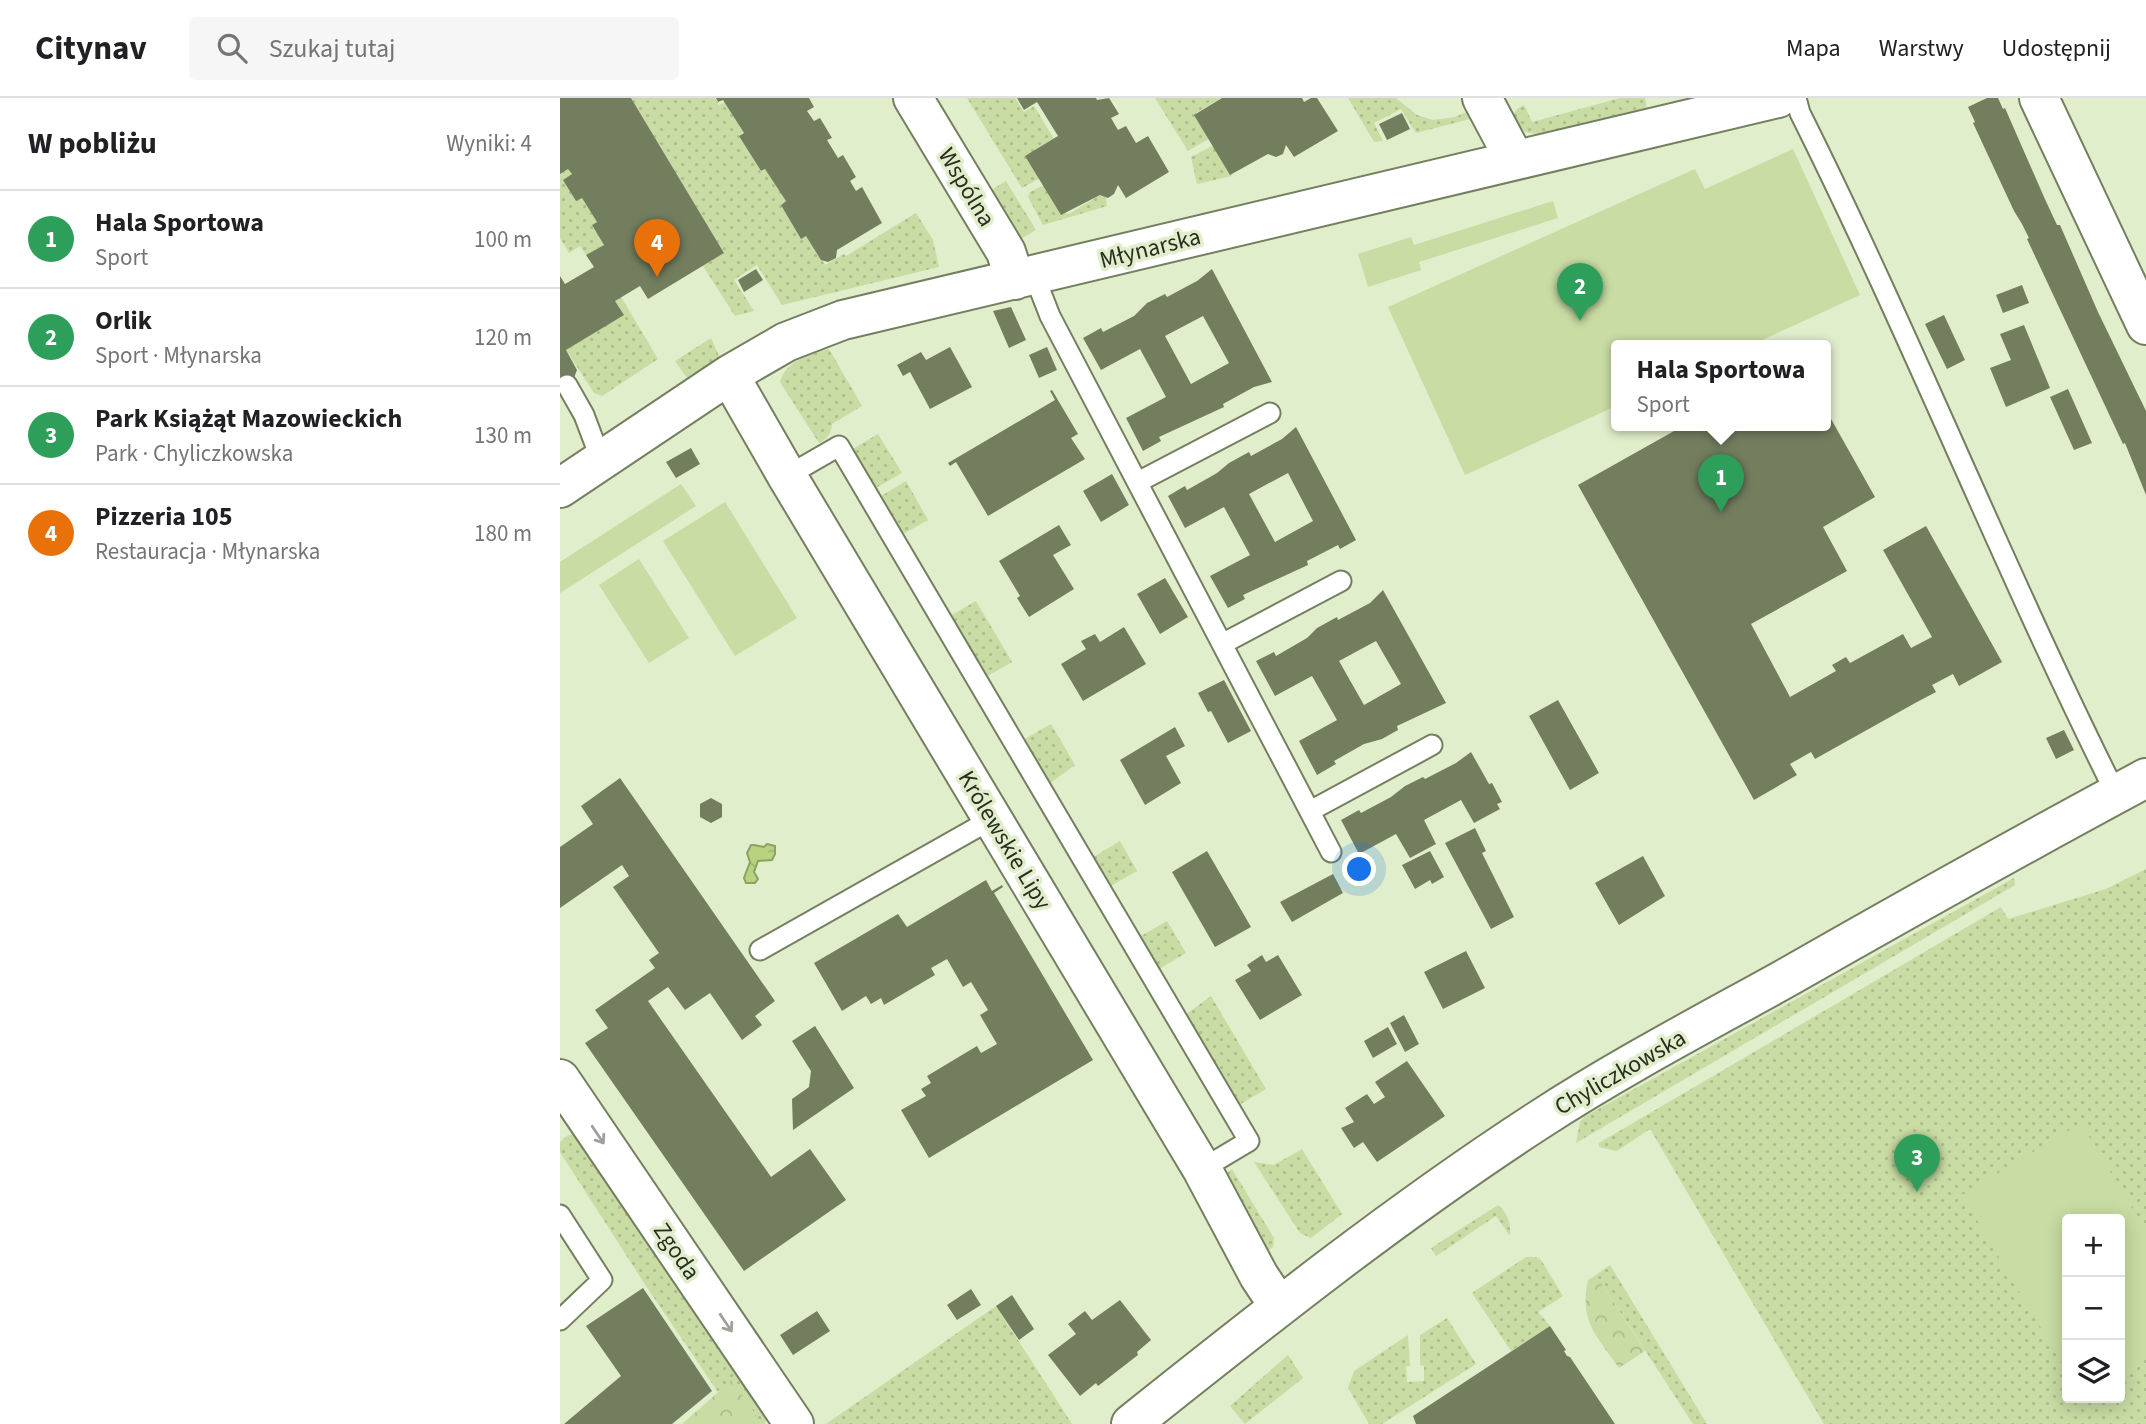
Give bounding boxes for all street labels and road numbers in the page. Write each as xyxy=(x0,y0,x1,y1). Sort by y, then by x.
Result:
street label: Wspólna xyxy=(929,141,1004,233)
street label: Młynarska xyxy=(1096,219,1204,278)
street label: Królewskie Lipy xyxy=(949,764,1060,917)
street label: Chyliczkowska xyxy=(1548,1021,1692,1124)
street label: Zgoda xyxy=(645,1215,709,1287)

